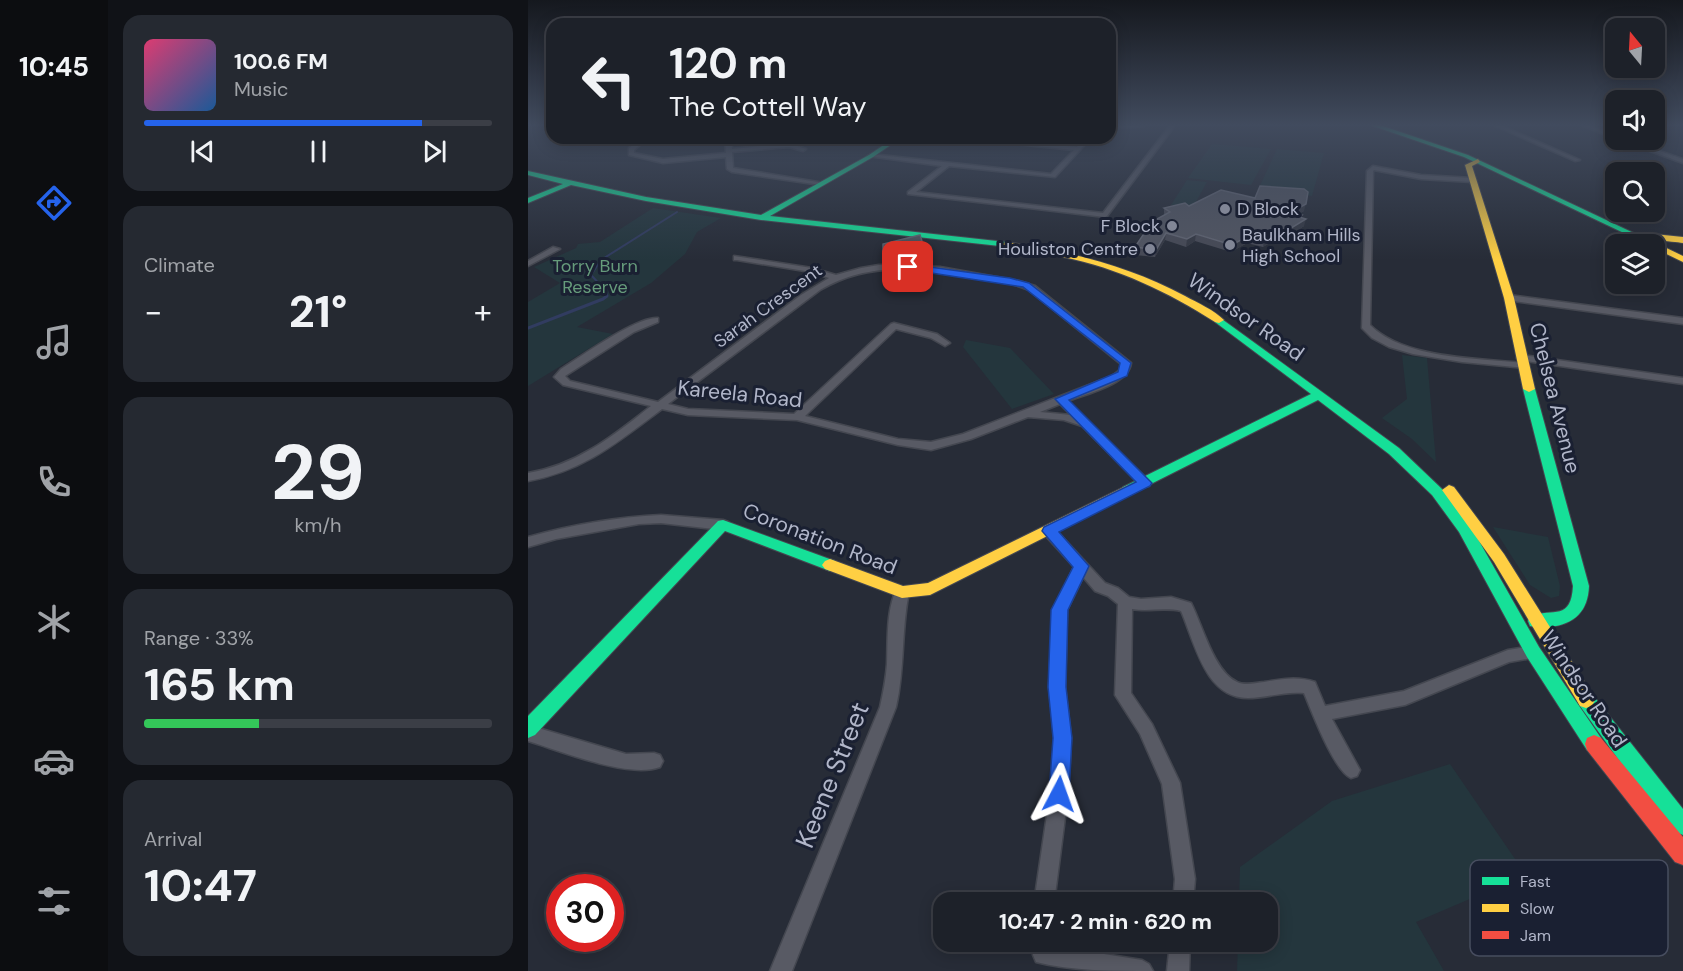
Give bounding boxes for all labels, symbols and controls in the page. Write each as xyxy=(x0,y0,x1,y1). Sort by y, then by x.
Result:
north arrow xyxy=(1605,18,1665,78)
map controls xyxy=(1605,18,1665,294)
text: 120 m xyxy=(669,36,787,91)
icon: left xyxy=(570,42,648,120)
text: 100.6 FM xyxy=(234,47,328,76)
text: 10:45 xyxy=(19,49,89,84)
text: Music xyxy=(234,76,289,102)
text: The Cottell Way xyxy=(669,89,866,124)
button: sound xyxy=(1605,90,1665,150)
icon: previous xyxy=(186,135,219,168)
icon: pause xyxy=(302,135,335,168)
icon: next xyxy=(418,135,451,168)
button: search xyxy=(1605,162,1665,222)
icon: directions xyxy=(33,182,75,224)
place label: D Block xyxy=(1237,197,1299,221)
marker: D Block xyxy=(1218,202,1232,216)
place label: F Block xyxy=(1101,214,1160,238)
marker: F Block xyxy=(1165,219,1179,233)
place label: Baulkham Hills High School xyxy=(1242,223,1361,268)
button: layers xyxy=(1605,234,1665,294)
place label: Houliston Centre xyxy=(998,237,1138,261)
marker: Baulkham Hills High School xyxy=(1223,238,1237,252)
pin xyxy=(882,241,933,292)
marker: Houliston Centre xyxy=(1143,242,1157,256)
icon: arrive xyxy=(891,250,924,283)
text: Climate xyxy=(144,252,215,278)
park label: Torry Burn Reserve xyxy=(552,254,638,299)
street label: Sarah Crescent xyxy=(709,259,827,353)
street label: Windsor Road xyxy=(1182,267,1310,367)
text: 21° xyxy=(289,282,347,341)
text: − xyxy=(144,290,162,333)
text: + xyxy=(474,290,492,333)
street label: Chelsea Avenue xyxy=(1523,320,1587,476)
icon: music xyxy=(33,321,75,363)
street label: Kareela Road xyxy=(676,374,804,414)
text: 29 xyxy=(271,422,365,523)
icon: phone xyxy=(33,461,75,503)
street label: Coronation Road xyxy=(739,497,901,581)
text: km/h xyxy=(294,512,342,538)
icon: climate xyxy=(33,601,75,643)
text: Range · 33% xyxy=(144,625,254,651)
street label: Windsor Road xyxy=(1534,625,1634,753)
text: 165 km xyxy=(144,655,295,714)
street label: Keene Street xyxy=(787,697,877,853)
icon: car xyxy=(33,740,75,782)
position arrow xyxy=(1027,762,1091,826)
text: Arrival xyxy=(144,826,202,852)
text: 10:47 xyxy=(144,856,257,915)
legend xyxy=(1470,860,1668,956)
text: Fast xyxy=(1520,871,1551,892)
speed limit sign: 30 xyxy=(546,874,624,952)
icon: filters xyxy=(33,880,75,922)
text: Slow xyxy=(1520,898,1554,919)
text: 10:47 · 2 min · 620 m xyxy=(999,907,1212,936)
text: Jam xyxy=(1520,925,1551,946)

